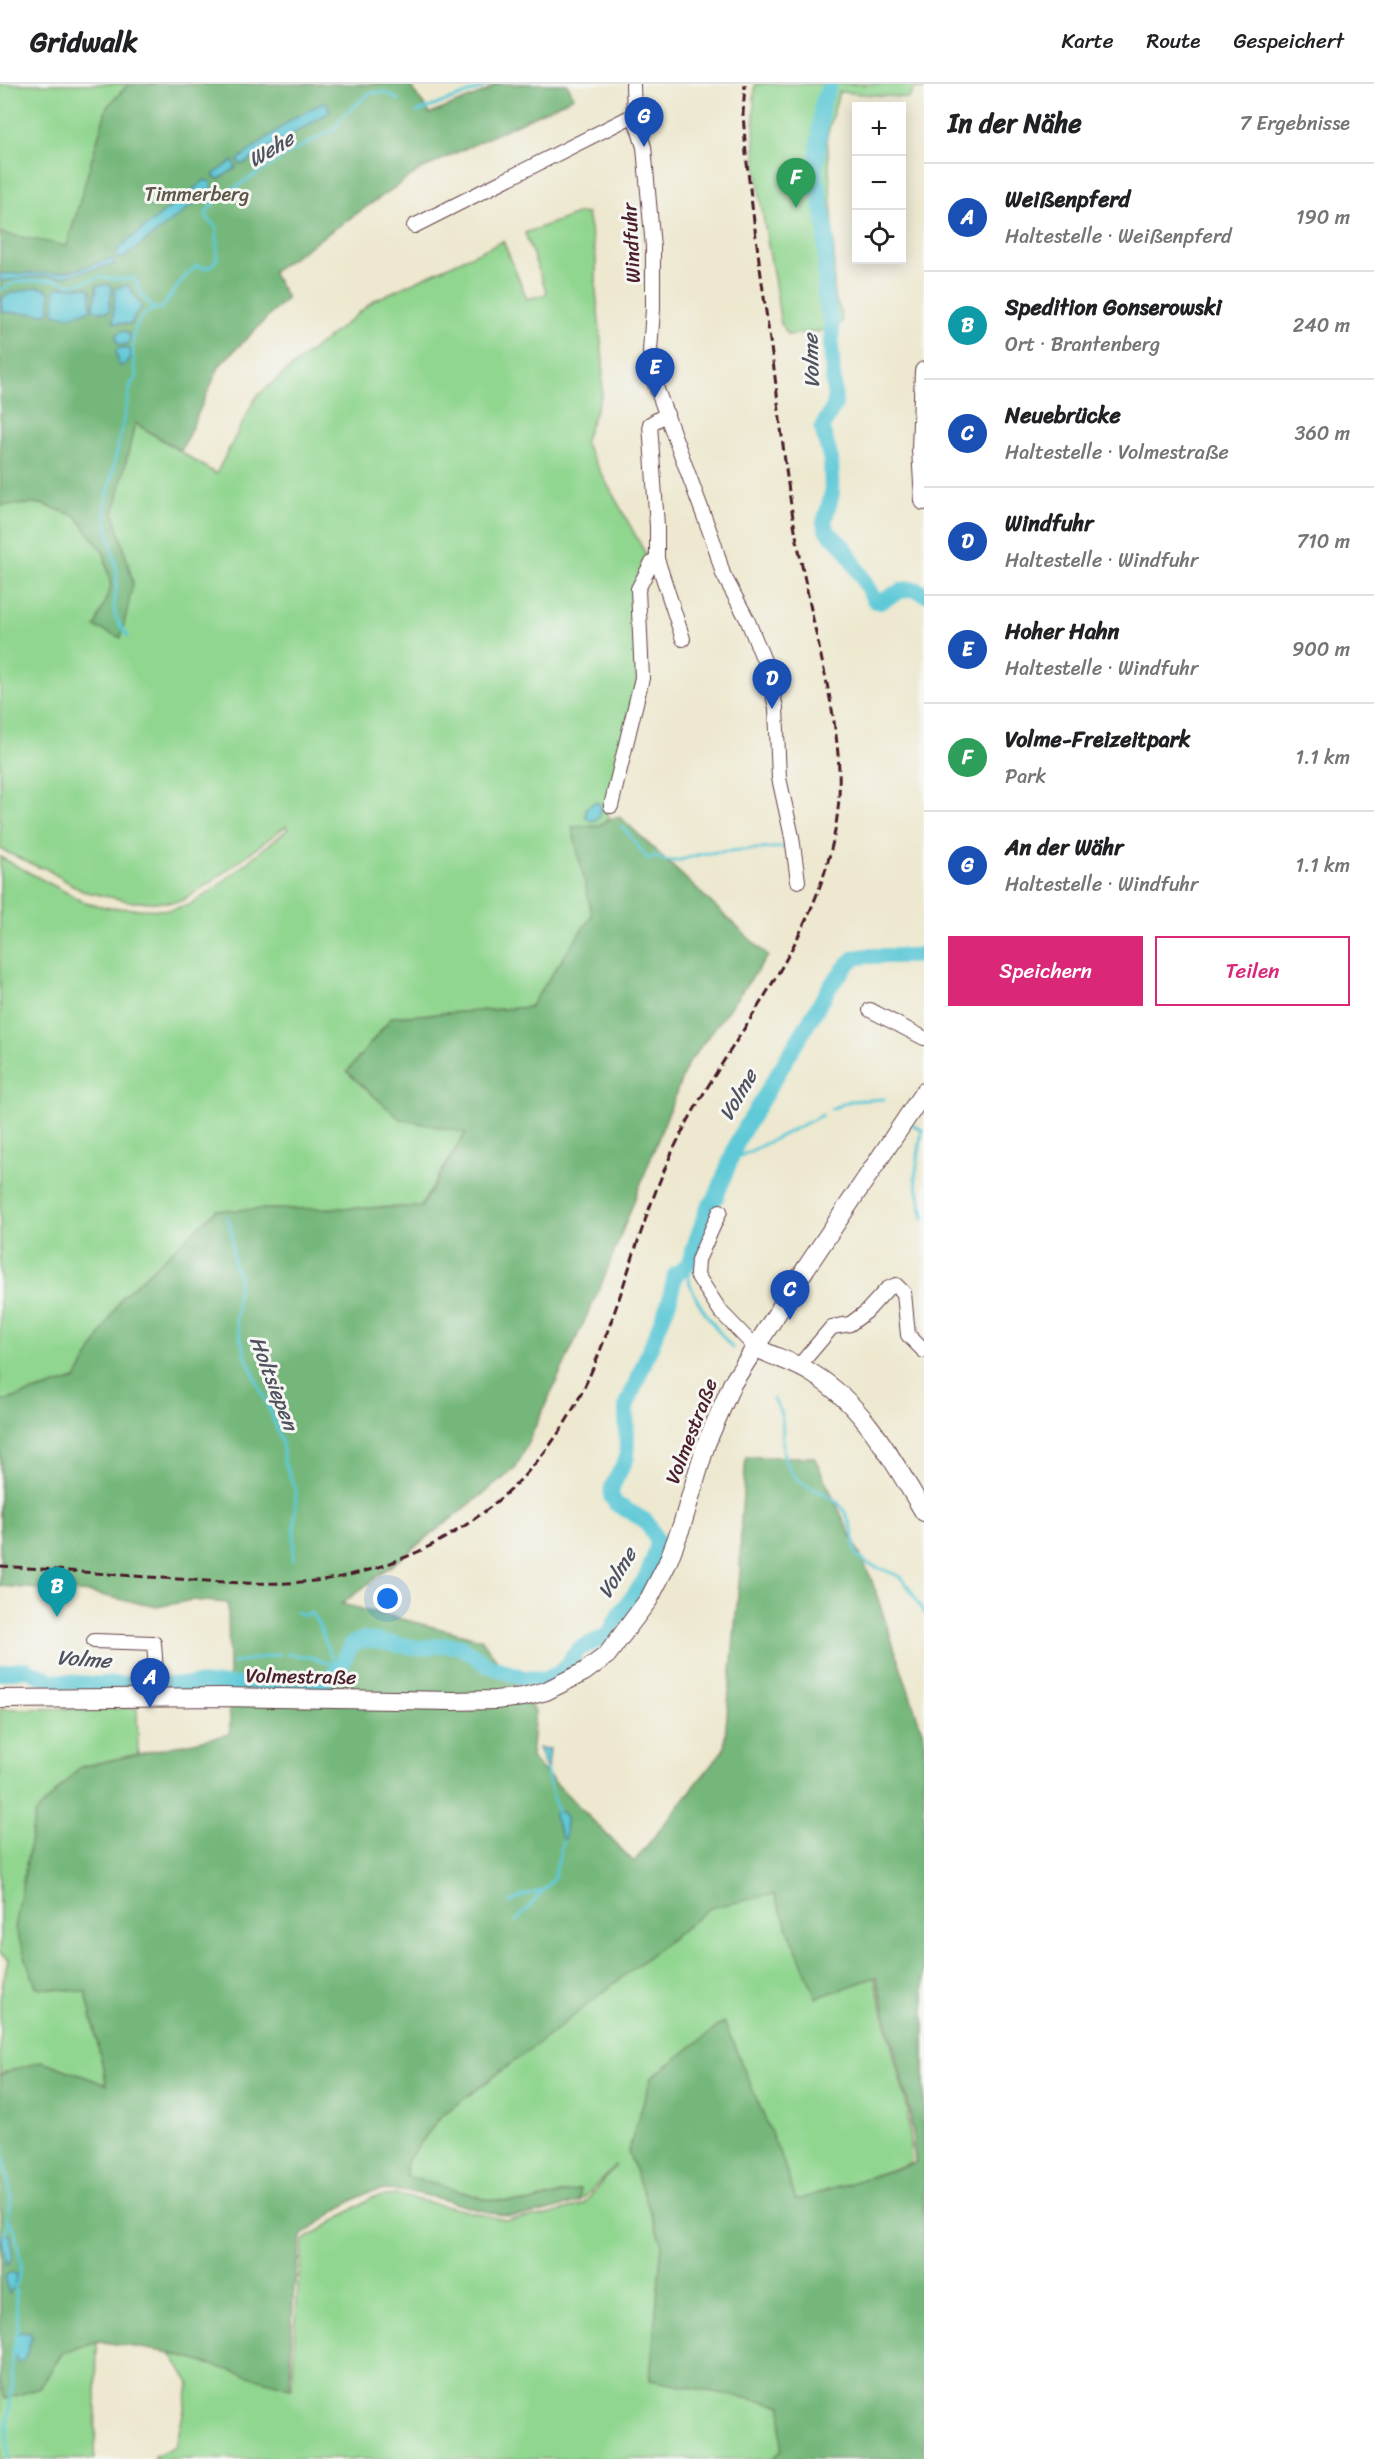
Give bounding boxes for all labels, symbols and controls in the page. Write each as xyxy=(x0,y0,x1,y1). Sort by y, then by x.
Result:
text: Gridwalk xyxy=(30,17,138,66)
text: Karte xyxy=(1062,22,1113,60)
text: Route xyxy=(1146,22,1200,60)
text: Gespeichert xyxy=(1233,22,1344,60)
pin: G xyxy=(624,98,664,147)
text: In der Nähe xyxy=(948,100,1082,146)
map controls xyxy=(852,102,906,264)
button: + xyxy=(852,102,906,156)
text: 7 Ergebnisse xyxy=(1240,106,1350,141)
water label: Wehe xyxy=(240,119,304,178)
button: − xyxy=(852,156,906,210)
pin: F xyxy=(776,158,816,208)
park label: Timmerberg xyxy=(145,177,249,212)
text: Weißenpferd xyxy=(1005,180,1130,219)
street label: Windfuhr xyxy=(612,200,651,284)
text: A xyxy=(961,200,974,235)
text: 190 m xyxy=(1296,200,1350,235)
button: locate xyxy=(852,210,906,264)
text: Haltestelle · Weißenpferd xyxy=(1005,219,1232,254)
text: Spedition Gonserowski xyxy=(1005,288,1222,327)
text: B xyxy=(961,308,974,343)
text: 240 m xyxy=(1293,308,1350,343)
text: Ort · Brantenberg xyxy=(1005,327,1160,362)
water label: Volme xyxy=(791,331,831,389)
pin: E xyxy=(636,348,674,398)
text: Neuebrücke xyxy=(1005,396,1121,435)
text: C xyxy=(961,416,974,451)
text: 360 m xyxy=(1294,416,1350,451)
text: Haltestelle · Volmestraße xyxy=(1005,435,1229,470)
text: Windfuhr xyxy=(1005,504,1093,543)
text: D xyxy=(962,524,973,559)
text: 710 m xyxy=(1297,524,1350,559)
text: Haltestelle · Windfuhr xyxy=(1005,543,1198,578)
text: Hoher Hahn xyxy=(1005,612,1119,651)
text: E xyxy=(962,632,973,667)
text: 900 m xyxy=(1292,632,1350,667)
text: Haltestelle · Windfuhr xyxy=(1005,651,1198,686)
pin: D xyxy=(752,660,792,709)
text: Volme-Freizeitpark xyxy=(1005,720,1191,759)
text: F xyxy=(962,740,973,775)
text: 1.1 km xyxy=(1296,740,1350,775)
text: Park xyxy=(1005,759,1046,794)
text: An der Währ xyxy=(1005,828,1123,867)
text: G xyxy=(961,848,974,883)
text: 1.1 km xyxy=(1296,848,1350,883)
text: Haltestelle · Windfuhr xyxy=(1005,867,1198,902)
button: Speichern xyxy=(948,936,1143,1006)
button: Teilen xyxy=(1155,936,1350,1006)
water label: Volme xyxy=(708,1060,769,1128)
pin: C xyxy=(770,1270,810,1320)
water label: Holtsiepen xyxy=(239,1330,310,1438)
street label: Volmestraße xyxy=(655,1373,728,1489)
water label: Volme xyxy=(587,1538,648,1606)
pin: B xyxy=(38,1568,76,1617)
your location xyxy=(373,1584,402,1613)
water label: Volme xyxy=(56,1638,115,1680)
pin: A xyxy=(130,1658,170,1708)
street label: Volmestraße xyxy=(245,1658,357,1695)

